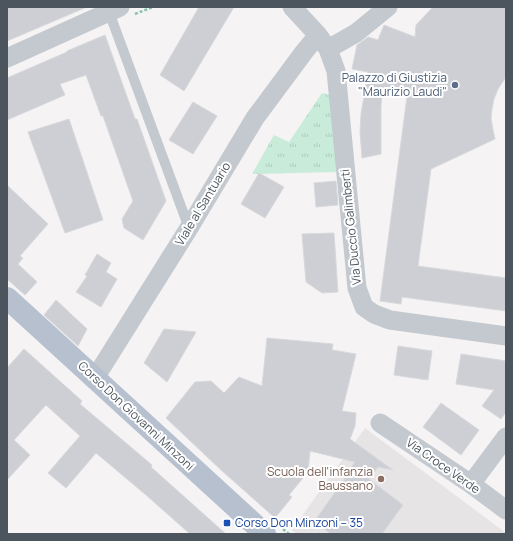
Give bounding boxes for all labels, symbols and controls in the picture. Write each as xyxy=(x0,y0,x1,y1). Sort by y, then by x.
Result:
place label: Palazzo di Giustizia "Maurizio Laudi" xyxy=(342,69,447,100)
marker: Palazzo di Giustizia "Maurizio Laudi" xyxy=(450,80,460,90)
street label: Viale al Santuario xyxy=(171,159,234,249)
street label: Via Duccio Galimberti xyxy=(336,168,365,286)
street label: Corso Don Giovanni Minzoni xyxy=(75,357,198,474)
street label: Via Croce Verde xyxy=(403,434,484,497)
place label: Scuola dell'infanzia Baussano xyxy=(267,463,373,494)
marker: Scuola dell'infanzia Baussano xyxy=(376,474,386,484)
place label: Corso Don Minzoni – 35 xyxy=(235,514,363,531)
marker: Corso Don Minzoni – 35 xyxy=(222,518,232,528)

